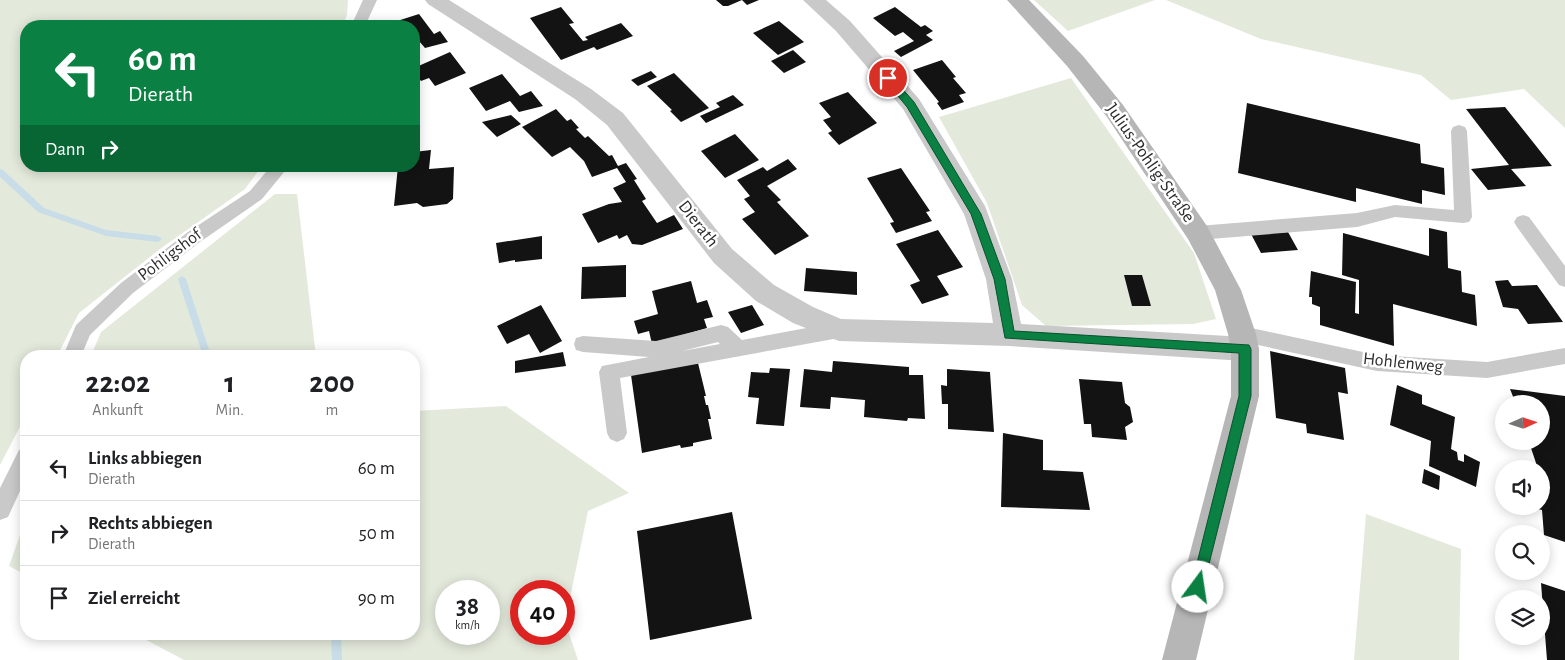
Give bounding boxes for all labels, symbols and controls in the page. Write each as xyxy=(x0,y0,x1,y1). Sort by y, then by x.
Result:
icon: left xyxy=(45,40,110,105)
text: 60 m xyxy=(128,42,197,77)
pin xyxy=(867,57,909,99)
icon: arrive xyxy=(874,64,902,92)
text: Dierath xyxy=(128,83,193,105)
street label: Julius-Pohlig-Straße xyxy=(1102,100,1198,226)
icon: right xyxy=(95,135,123,163)
text: Dann xyxy=(45,140,85,159)
street label: Dierath xyxy=(674,197,722,251)
street label: Pohligshof xyxy=(135,225,206,285)
street label: Hohlenweg xyxy=(1362,350,1444,376)
text: 22:02 xyxy=(85,368,150,398)
text: 1 xyxy=(224,368,235,398)
text: 200 xyxy=(309,368,355,398)
north arrow xyxy=(1495,395,1550,450)
map controls xyxy=(1495,395,1550,645)
text: Ankunft xyxy=(92,402,143,418)
text: Min. xyxy=(216,402,244,418)
text: m xyxy=(326,402,338,418)
text: Links abbiegen xyxy=(88,449,202,468)
icon: left xyxy=(45,454,73,482)
text: 60 m xyxy=(358,459,395,478)
button: sound xyxy=(1495,460,1550,515)
text: Dierath xyxy=(88,471,135,487)
text: Rechts abbiegen xyxy=(88,514,213,533)
icon: right xyxy=(45,519,73,547)
text: 50 m xyxy=(359,524,395,543)
button: search xyxy=(1495,525,1550,580)
text: Dierath xyxy=(88,536,135,552)
position arrow xyxy=(1171,560,1223,612)
speed limit sign: 40 xyxy=(510,580,575,645)
icon: arrive xyxy=(45,584,73,612)
text: Ziel erreicht xyxy=(88,589,180,608)
text: 90 m xyxy=(358,589,395,608)
button: layers xyxy=(1495,590,1550,645)
text: 38 xyxy=(456,594,479,619)
text: km/h xyxy=(455,619,480,631)

